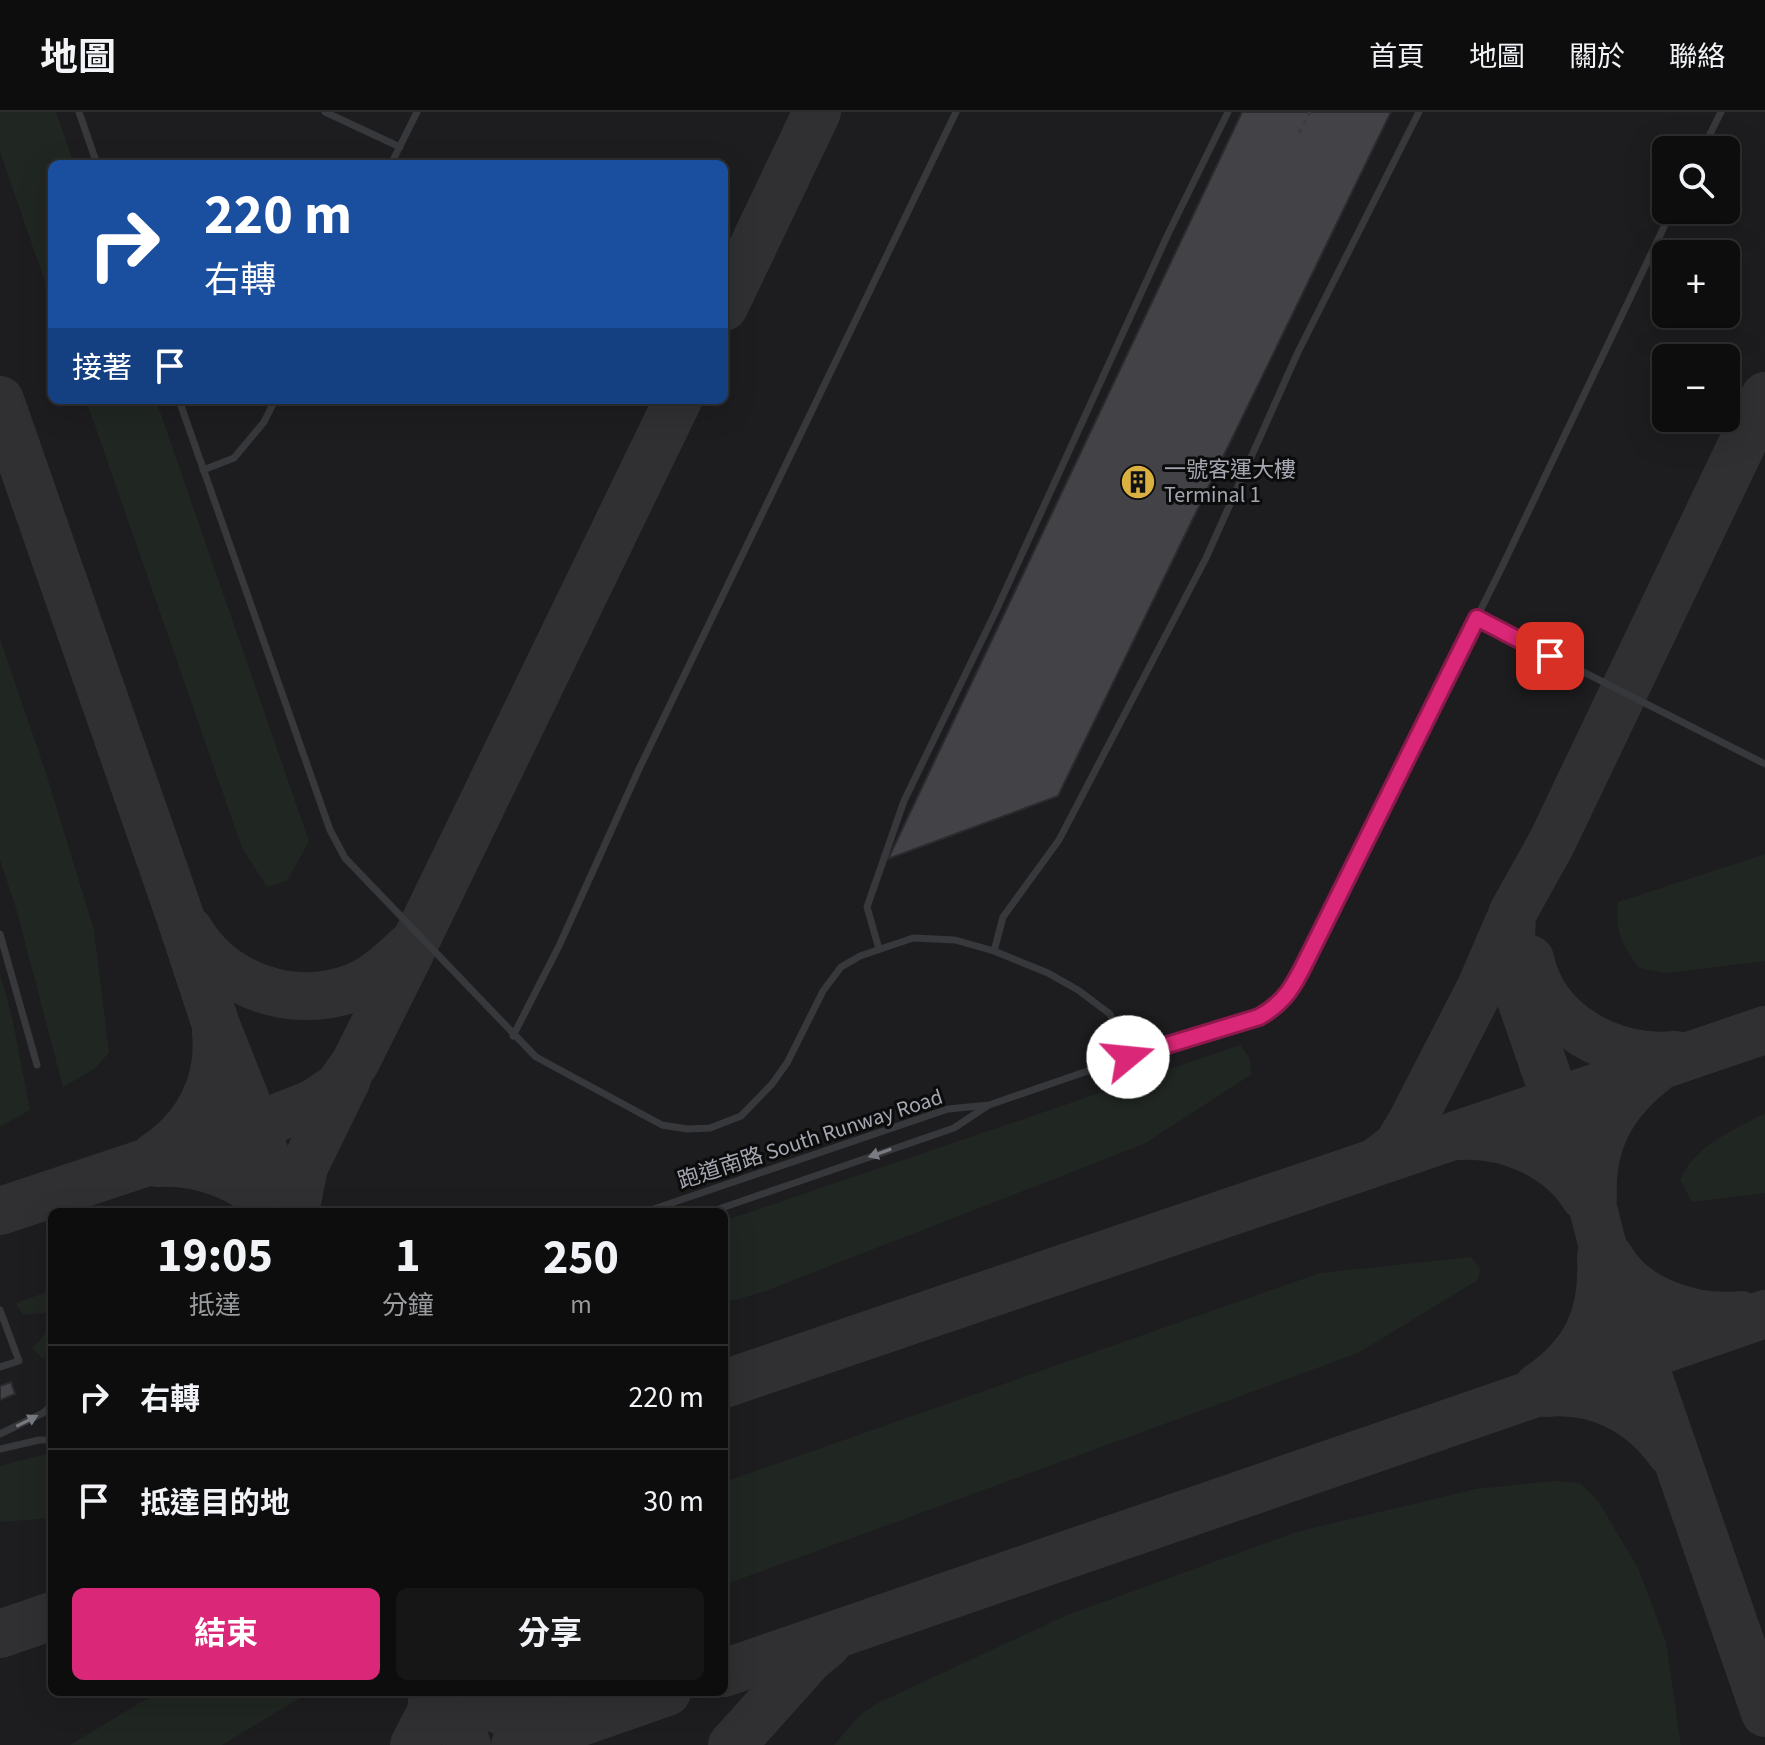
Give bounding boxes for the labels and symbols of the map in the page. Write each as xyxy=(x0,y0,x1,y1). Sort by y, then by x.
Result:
place label: 一號客運大樓 Terminal 1 xyxy=(1164,454,1296,511)
building icon: 一號客運大樓 Terminal 1 xyxy=(1119,463,1157,501)
pin xyxy=(1516,622,1584,690)
position arrow xyxy=(1086,1015,1170,1099)
street label: 跑道南路 South Runway Road xyxy=(674,1081,947,1197)
one-way arrow xyxy=(868,1148,892,1160)
one-way arrow xyxy=(15,1414,38,1428)

